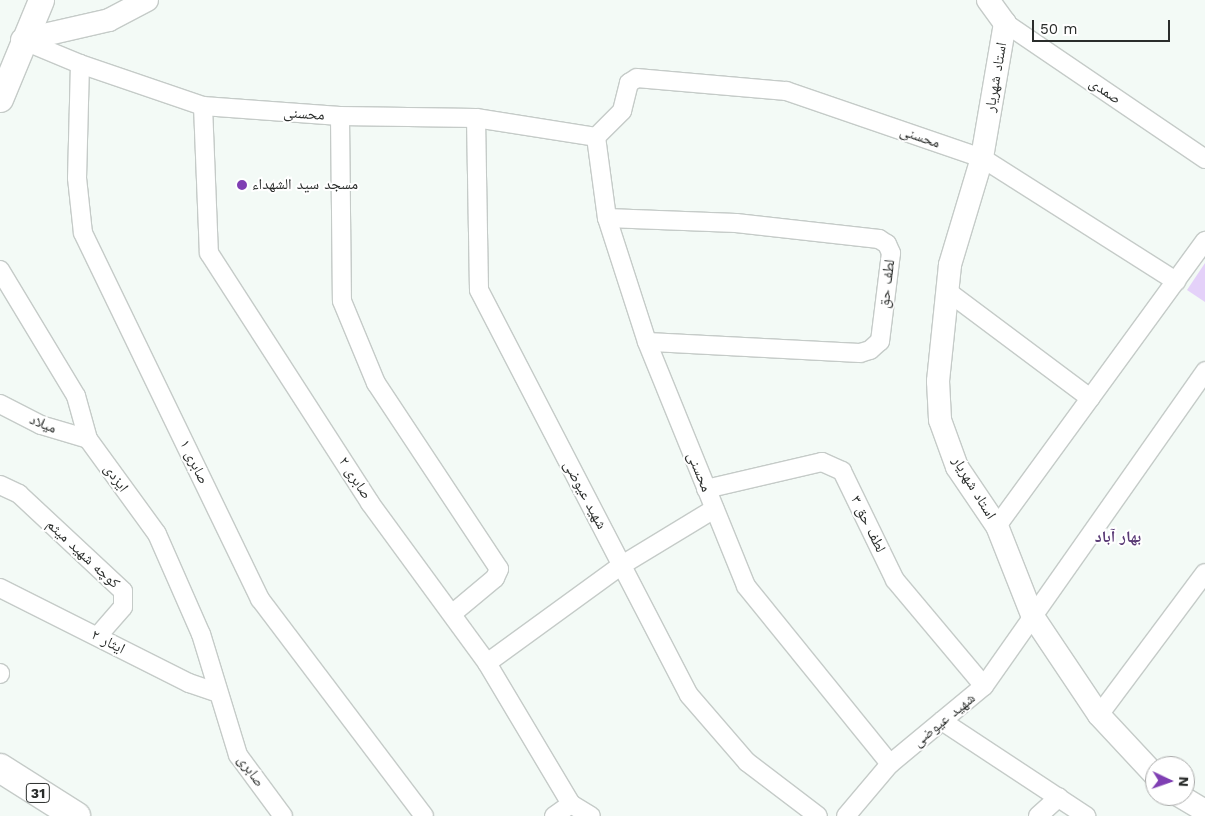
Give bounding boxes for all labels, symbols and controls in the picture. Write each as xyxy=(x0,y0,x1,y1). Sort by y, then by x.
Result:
scale bar xyxy=(1035,10,1172,42)
text: 50 m xyxy=(1040,20,1077,38)
street label: استاد شهریار xyxy=(981,41,1011,113)
street label: صمدی xyxy=(1086,74,1124,108)
street label: محسنی xyxy=(283,104,325,124)
street label: محسنی xyxy=(897,122,943,152)
place label: مسجد سید الشهداء xyxy=(252,176,358,194)
marker: مسجد سید الشهداء xyxy=(236,179,248,191)
street label: لطف حق xyxy=(875,259,899,309)
street label: میلاد xyxy=(27,410,59,438)
street label: صابری ۱ xyxy=(176,437,212,487)
street label: محسنی xyxy=(683,449,715,495)
street label: صابری ۲ xyxy=(335,453,375,503)
street label: استاد شهریار xyxy=(948,453,1000,523)
street label: شهید عیوضی xyxy=(559,458,611,532)
street label: ایزدی xyxy=(100,460,132,496)
street label: لطف حق ۳ xyxy=(847,493,889,555)
street label: کوچه شهید میثم xyxy=(43,516,123,592)
district label: بهار آباد xyxy=(1095,527,1141,547)
street label: ایثار ۲ xyxy=(88,626,128,658)
street label: شهید عیوضی xyxy=(909,689,979,751)
street label: صابری xyxy=(234,751,268,791)
north arrow xyxy=(1145,756,1195,806)
text: N xyxy=(1176,776,1192,787)
road number: 31 xyxy=(26,781,50,804)

